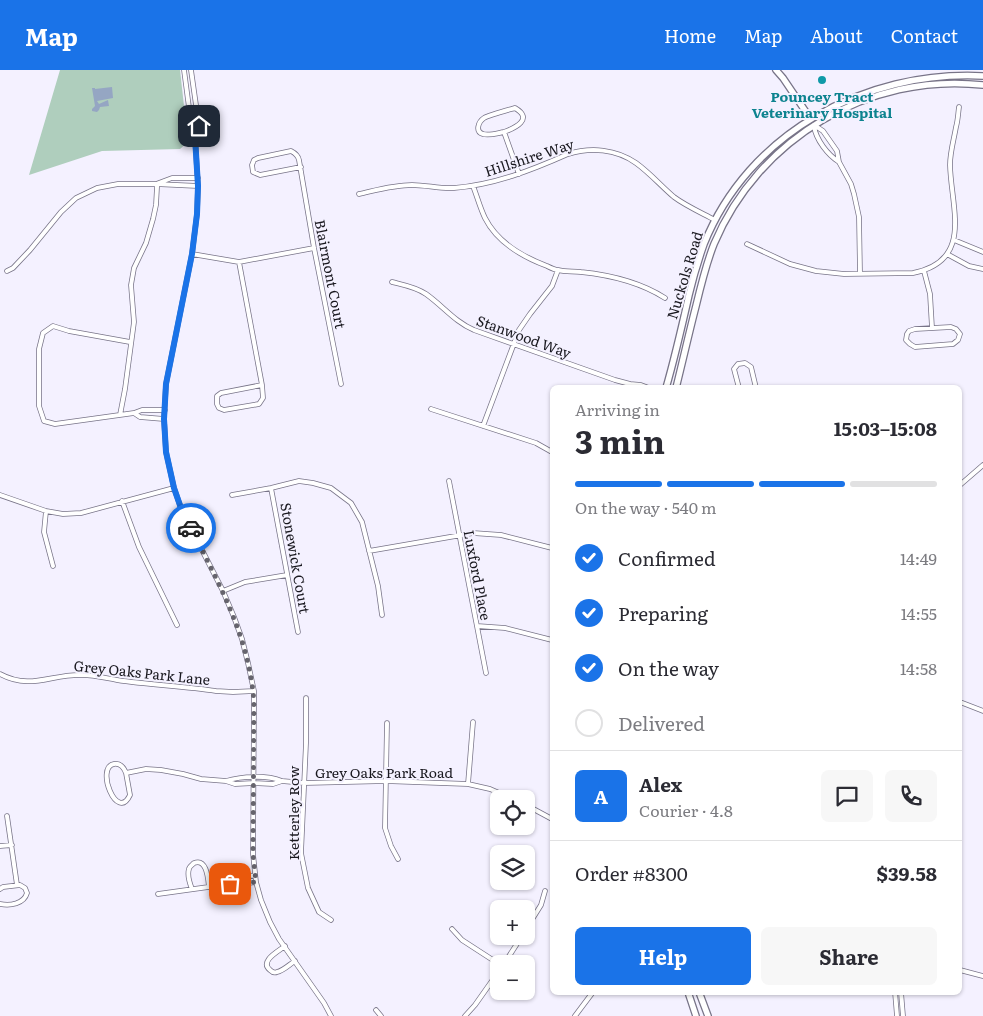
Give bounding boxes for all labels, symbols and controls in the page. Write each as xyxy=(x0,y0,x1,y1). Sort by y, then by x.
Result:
text: Map xyxy=(25,18,78,53)
text: Home xyxy=(664,22,716,49)
text: Map xyxy=(744,22,782,49)
text: About xyxy=(810,22,863,49)
text: Contact xyxy=(891,22,958,49)
marker: Pouncey Tract Veterinary Hospital xyxy=(816,74,828,86)
place label: Pouncey Tract Veterinary Hospital xyxy=(752,86,892,122)
pin xyxy=(178,105,220,147)
icon: home xyxy=(185,112,213,140)
street label: Hillshire Way xyxy=(482,133,577,181)
street label: Blairmont Court xyxy=(311,218,351,331)
street label: Nuckols Road xyxy=(661,228,707,321)
street label: Stanwood Way xyxy=(474,310,575,363)
text: Arriving in xyxy=(575,397,660,421)
text: 15:03–15:08 xyxy=(834,414,937,442)
text: 3 min xyxy=(575,416,665,464)
text: On the way · 540 m xyxy=(575,495,717,519)
street label: Stonewick Court xyxy=(276,501,316,615)
courier xyxy=(166,503,216,553)
icon: car xyxy=(177,514,205,542)
street label: Luxford Place xyxy=(459,528,497,622)
icon: check xyxy=(575,544,603,572)
text: Confirmed xyxy=(618,544,716,572)
text: 14:49 xyxy=(900,546,937,570)
icon: check xyxy=(575,599,603,627)
text: Preparing xyxy=(618,599,708,627)
text: 14:55 xyxy=(901,601,937,625)
icon: check xyxy=(575,654,603,682)
text: On the way xyxy=(618,654,719,682)
street label: Grey Oaks Park Lane xyxy=(73,655,211,689)
text: 14:58 xyxy=(900,656,937,680)
text: Delivered xyxy=(618,709,705,737)
street label: Grey Oaks Park Road xyxy=(315,762,454,782)
street label: Ketterley Row xyxy=(283,766,303,860)
text: Alex xyxy=(639,770,682,798)
button: chat xyxy=(821,770,873,822)
button: phone xyxy=(885,770,937,822)
text: A xyxy=(594,782,608,810)
map controls xyxy=(490,790,535,1000)
button: locate xyxy=(490,790,535,835)
text: Courier · 4.8 xyxy=(639,798,733,822)
button: layers xyxy=(490,845,535,890)
text: Order #8300 xyxy=(575,859,688,887)
text: $39.58 xyxy=(877,859,937,887)
pin xyxy=(209,863,251,905)
icon: bag xyxy=(216,870,244,898)
button: + xyxy=(490,900,535,945)
button: Help xyxy=(575,927,751,985)
button: Share xyxy=(761,927,937,985)
button: − xyxy=(490,955,535,1000)

